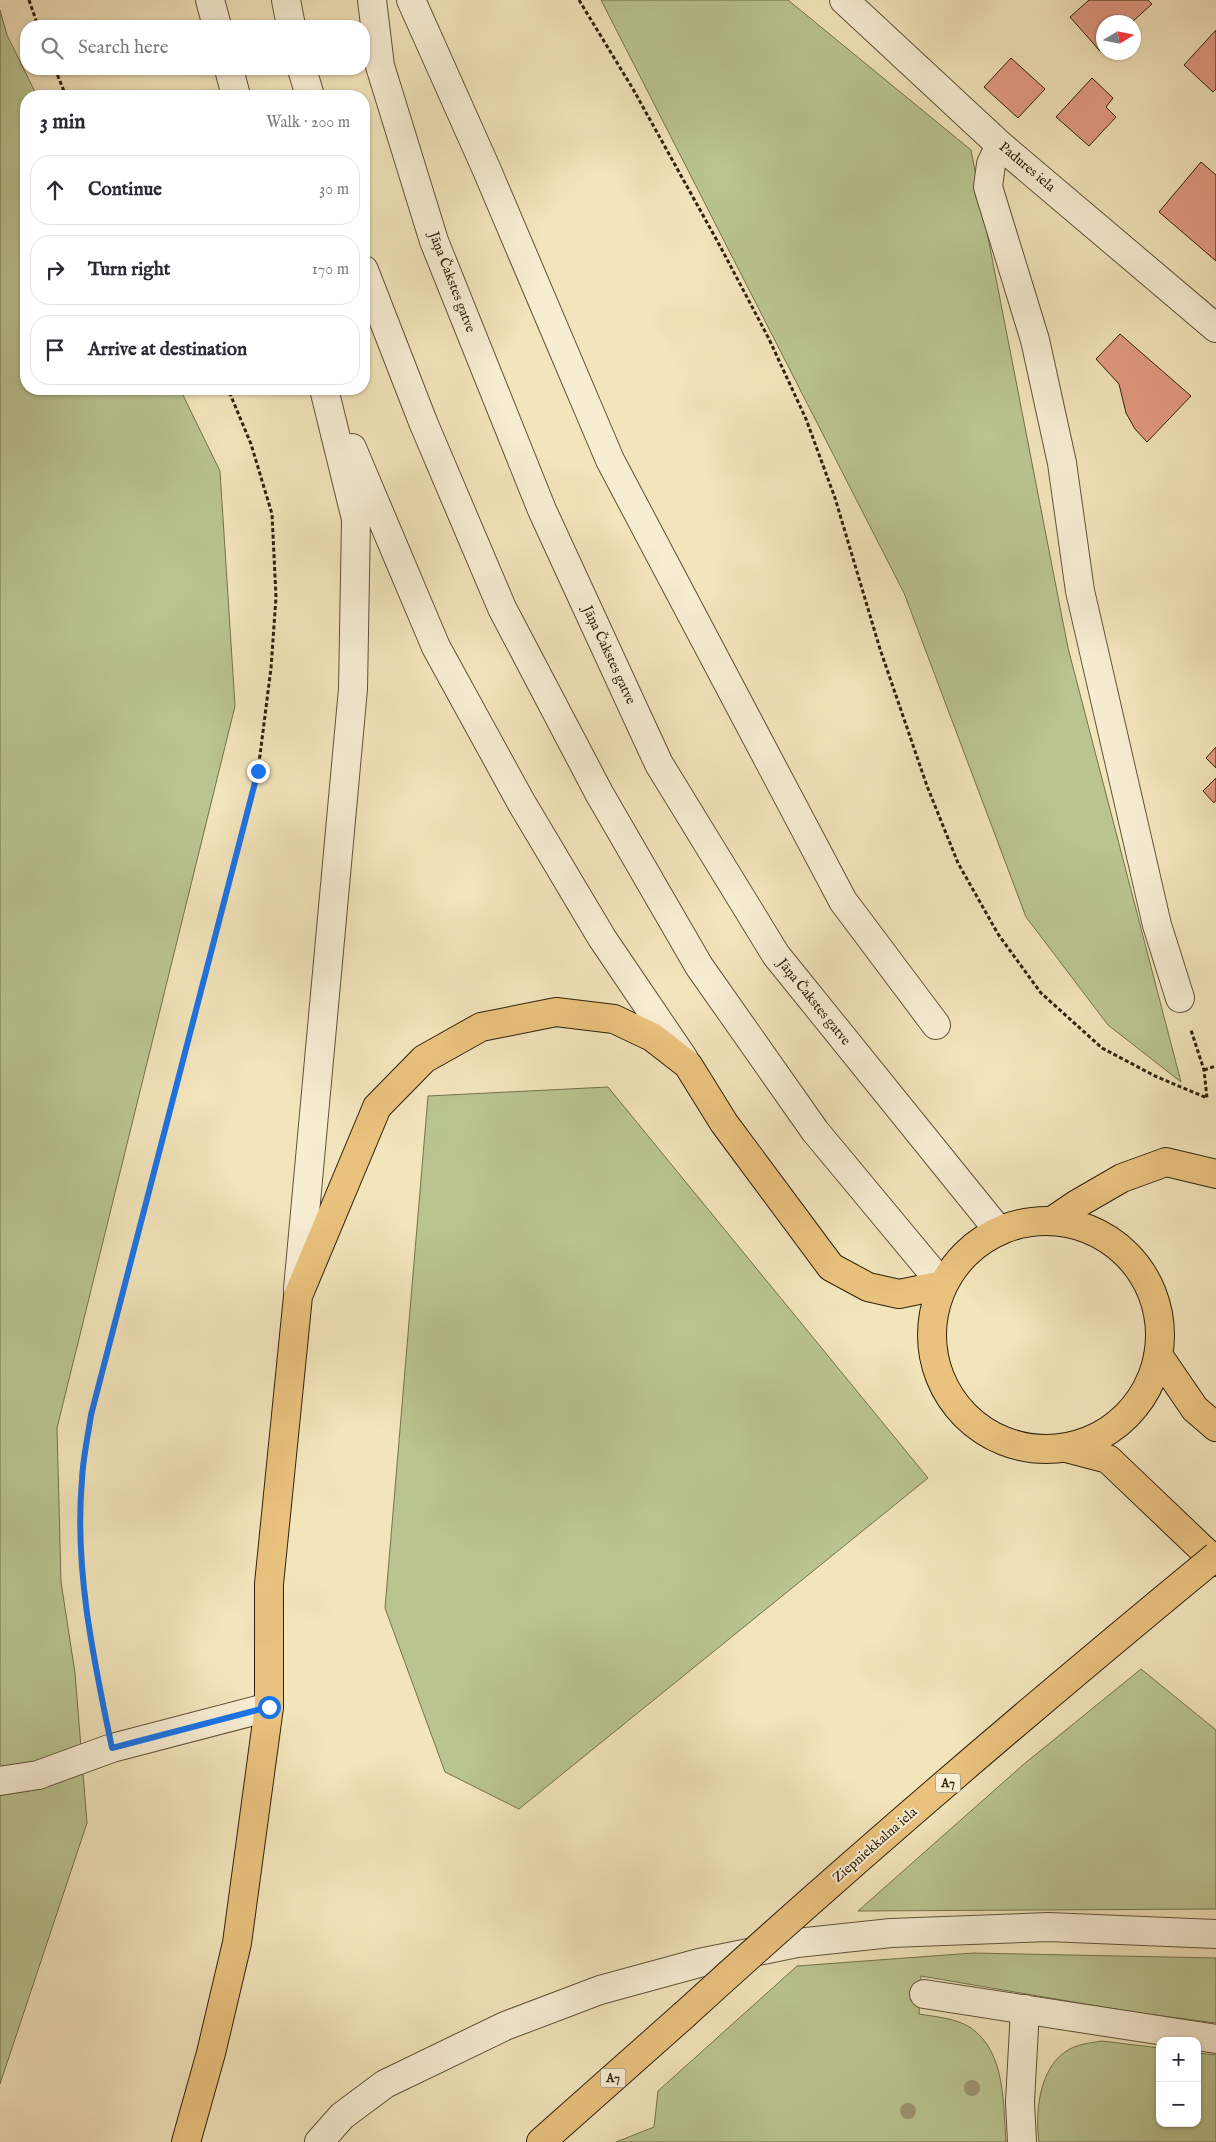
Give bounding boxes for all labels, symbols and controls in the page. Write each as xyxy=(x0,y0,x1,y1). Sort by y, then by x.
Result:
north arrow xyxy=(1096,15,1141,60)
search box xyxy=(20,20,370,75)
icon: search xyxy=(38,34,66,62)
text: Search here xyxy=(78,36,169,60)
text: 3 min xyxy=(40,109,85,136)
text: Walk · 200 m xyxy=(266,113,350,133)
street label: Padures iela xyxy=(995,138,1060,196)
icon: ahead xyxy=(41,176,69,204)
text: Continue xyxy=(88,178,162,202)
text: 30 m xyxy=(319,180,349,200)
street label: Jāņa Čakstes gatve xyxy=(424,227,481,336)
icon: right xyxy=(41,256,69,284)
text: Turn right xyxy=(88,258,170,282)
text: 170 m xyxy=(312,260,349,280)
icon: arrive xyxy=(41,336,69,364)
text: Arrive at destination xyxy=(88,338,247,362)
street label: Jāņa Čakstes gatve xyxy=(577,601,641,708)
route end xyxy=(247,760,270,783)
street label: Jāņa Čakstes gatve xyxy=(772,953,856,1050)
route start xyxy=(258,1696,281,1719)
road number: A7 xyxy=(936,1774,960,1792)
street label: Ziepniekkalna iela xyxy=(829,1803,922,1887)
map controls xyxy=(1156,2037,1201,2127)
button: + xyxy=(1156,2037,1201,2082)
road number: A7 xyxy=(600,2068,626,2088)
button: − xyxy=(1156,2082,1201,2127)

